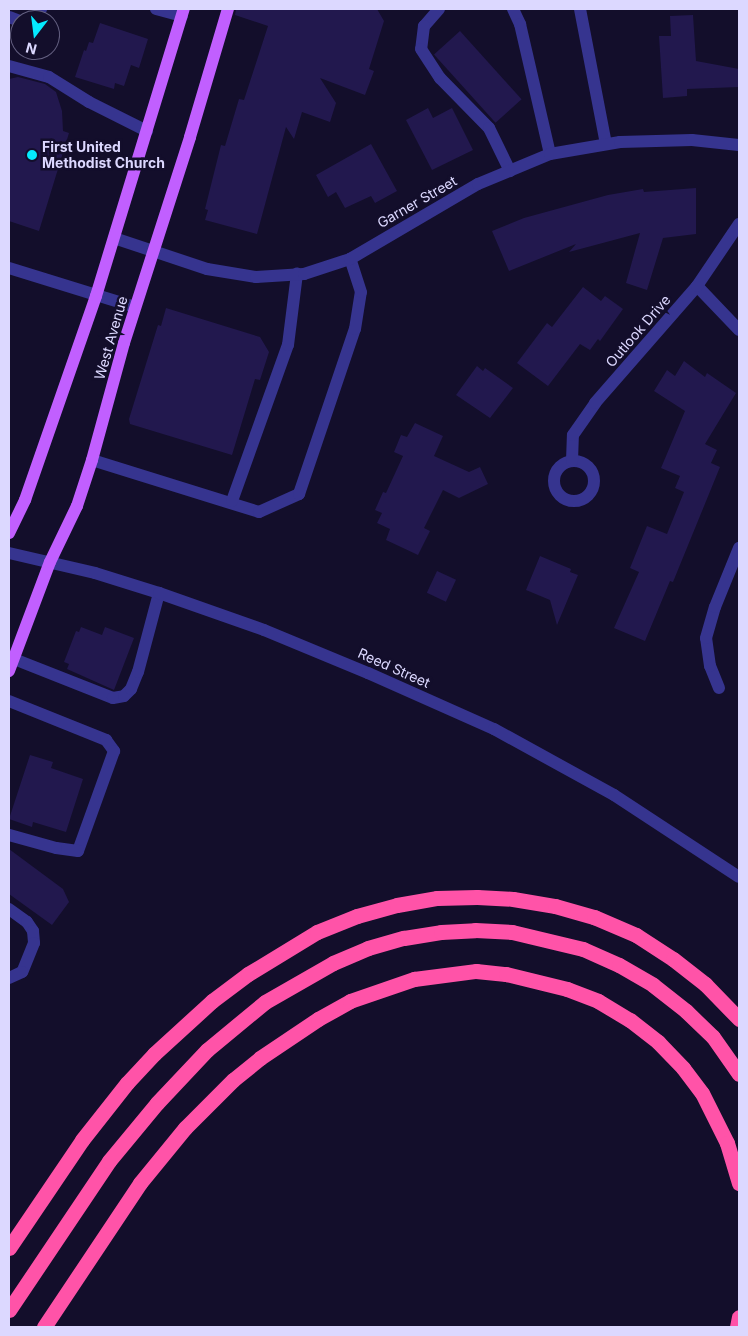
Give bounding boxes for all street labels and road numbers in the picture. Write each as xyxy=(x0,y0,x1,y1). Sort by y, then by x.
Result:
street label: Garner Street xyxy=(374,172,460,232)
street label: Outlook Drive xyxy=(602,291,674,371)
street label: West Avenue xyxy=(91,294,131,382)
street label: Reed Street xyxy=(355,645,433,691)

